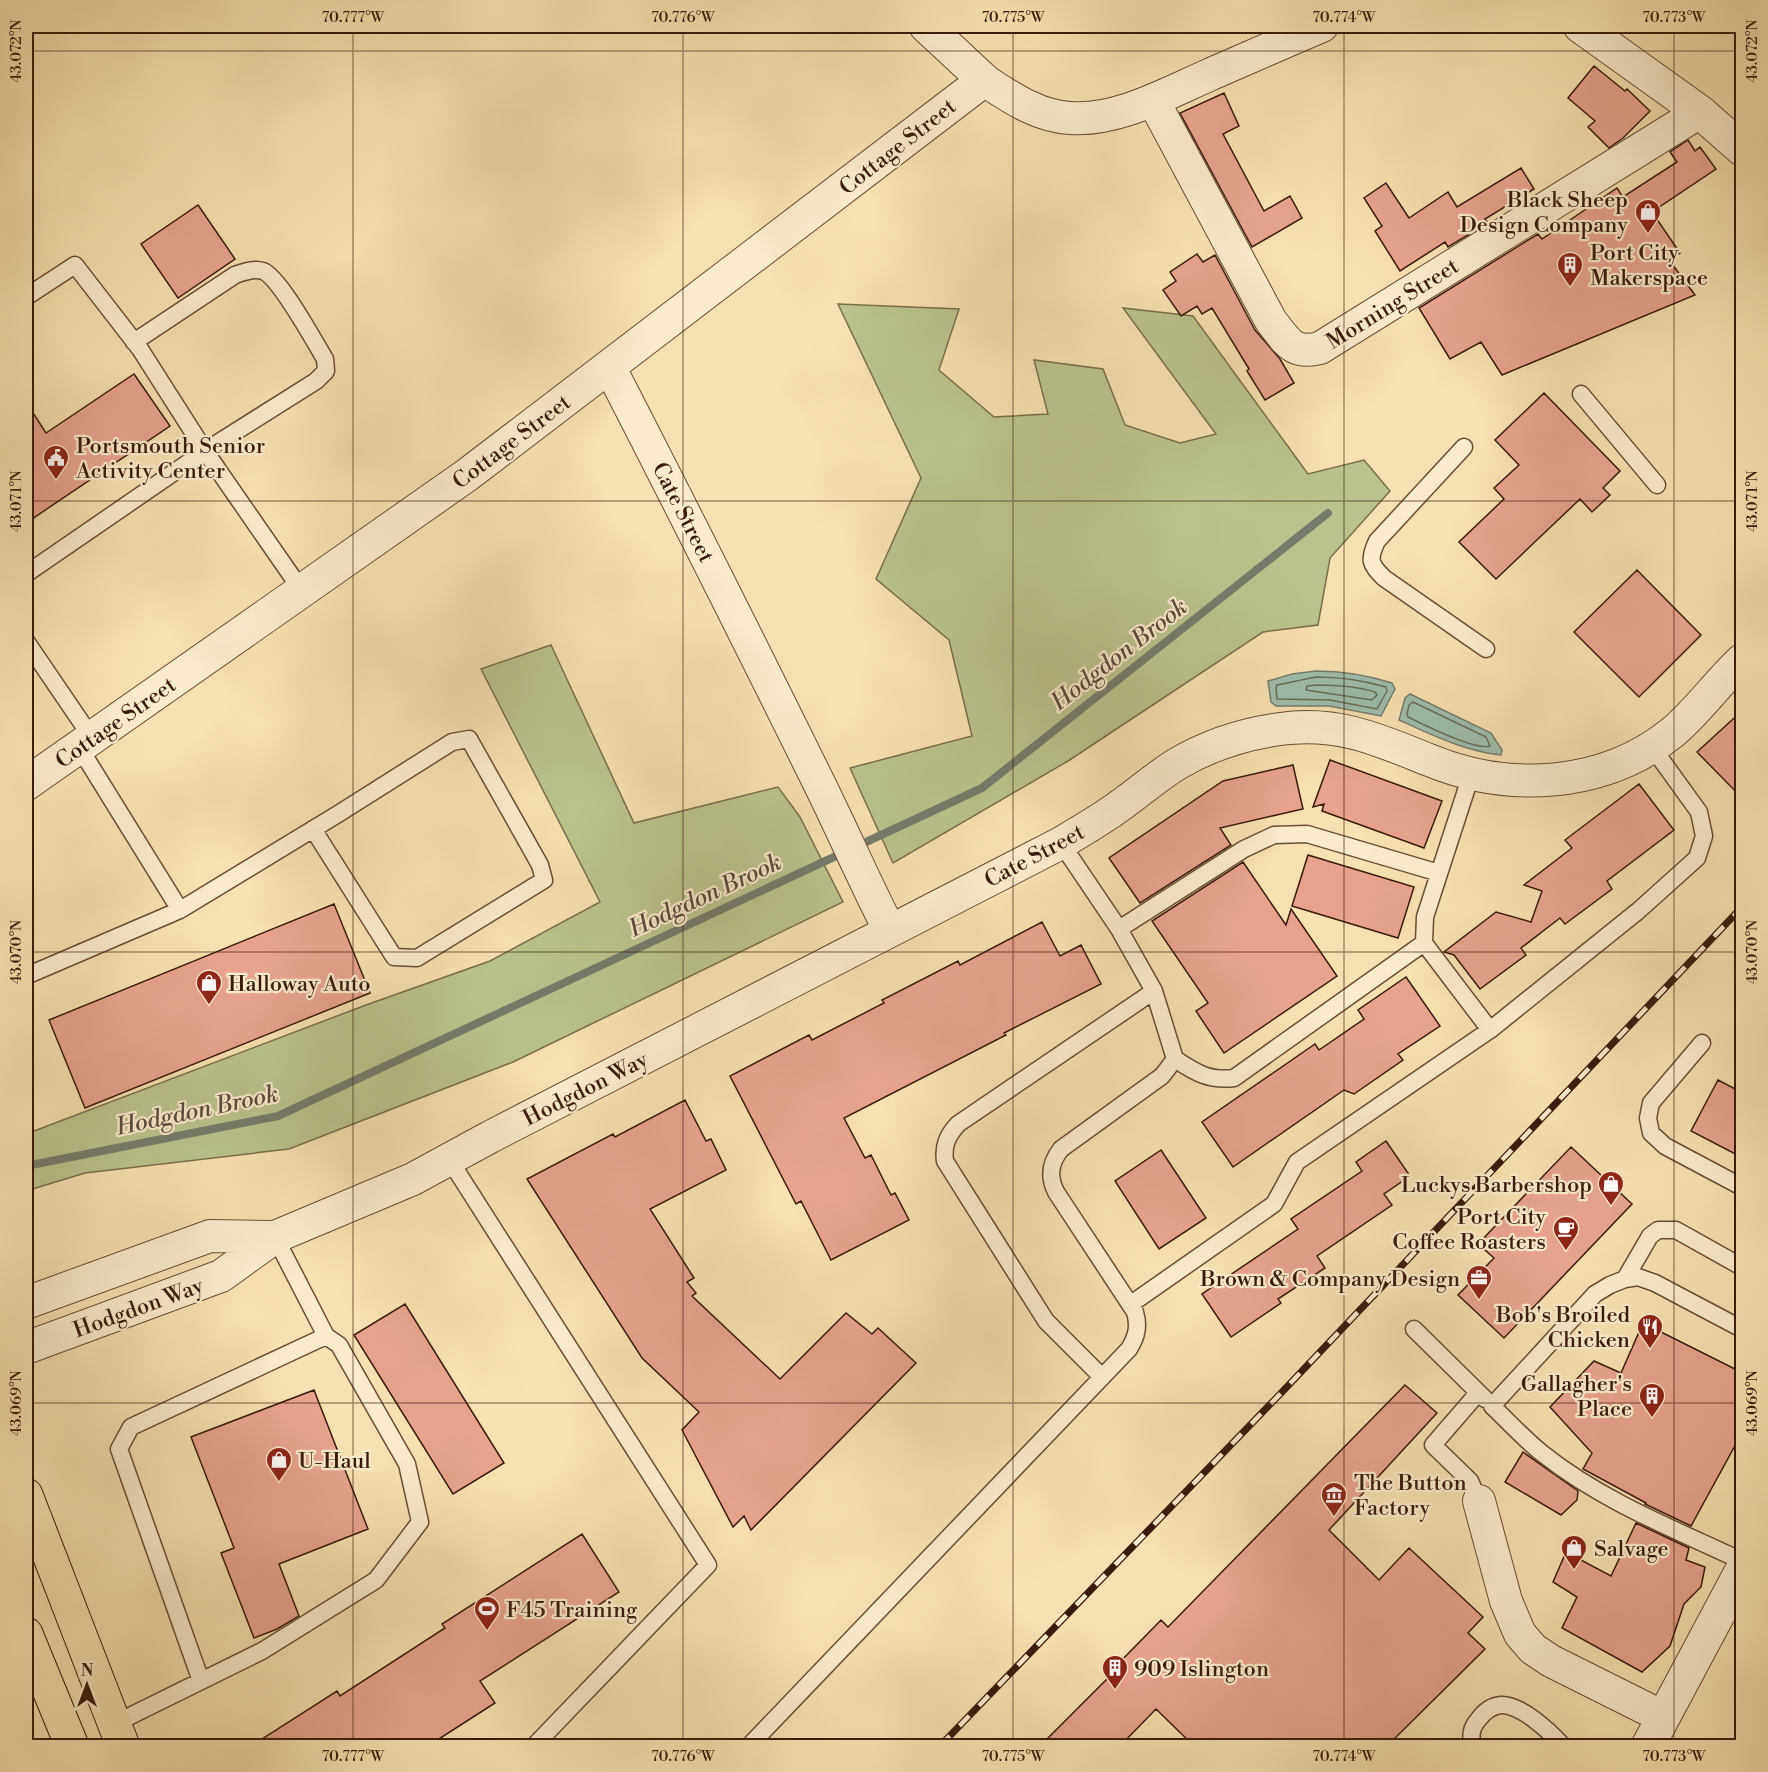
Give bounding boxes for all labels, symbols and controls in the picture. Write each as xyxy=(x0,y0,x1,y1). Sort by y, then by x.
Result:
text: 70.777°W xyxy=(322,8,385,27)
text: 70.776°W xyxy=(651,8,715,27)
text: 70.775°W xyxy=(982,8,1045,27)
text: 70.774°W xyxy=(1313,8,1376,27)
text: 70.773°W xyxy=(1643,8,1706,27)
text: 43.072°N xyxy=(7,20,26,82)
text: 43.072°N xyxy=(1743,20,1762,82)
street label: Cottage Street xyxy=(834,93,962,201)
place label: Black Sheep Design Company xyxy=(1460,187,1628,239)
shop icon: Black Sheep Design Company xyxy=(1633,197,1663,235)
place label: Port City Makerspace xyxy=(1590,240,1708,292)
building icon: Port City Makerspace xyxy=(1555,250,1585,288)
street label: Morning Street xyxy=(1322,253,1464,356)
street label: Cottage Street xyxy=(448,389,576,495)
place label: Portsmouth Senior Activity Center xyxy=(75,433,265,485)
public building icon: Portsmouth Senior Activity Center xyxy=(41,443,71,481)
street label: Cate Street xyxy=(646,458,720,568)
text: 43.071°N xyxy=(7,470,26,532)
text: 43.071°N xyxy=(1743,470,1762,532)
water label: Hodgdon Brook xyxy=(1045,592,1194,718)
street label: Cottage Street xyxy=(50,672,181,775)
street label: Cate Street xyxy=(980,819,1089,894)
water label: Hodgdon Brook xyxy=(623,847,787,945)
text: 43.070°N xyxy=(7,920,26,984)
text: 43.070°N xyxy=(1743,920,1762,984)
shop icon: Halloway Auto xyxy=(194,968,224,1006)
place label: Halloway Auto xyxy=(228,971,371,998)
street label: Hodgdon Way xyxy=(519,1046,653,1132)
water label: Hodgdon Brook xyxy=(112,1079,281,1143)
shop icon: Luckys Barbershop xyxy=(1596,1169,1626,1207)
place label: Luckys Barbershop xyxy=(1401,1172,1592,1199)
place label: Port City Coffee Roasters xyxy=(1392,1204,1546,1256)
cafe icon: Port City Coffee Roasters xyxy=(1551,1214,1581,1252)
office icon: Brown & Company Design xyxy=(1464,1263,1494,1301)
place label: Brown & Company Design xyxy=(1199,1266,1460,1293)
street label: Hodgdon Way xyxy=(70,1272,208,1344)
place label: Bob's Broiled Chicken xyxy=(1495,1302,1630,1354)
restaurant icon: Bob's Broiled Chicken xyxy=(1635,1312,1665,1350)
text: 43.069°N xyxy=(7,1370,26,1436)
text: 43.069°N xyxy=(1743,1370,1762,1436)
place label: Gallagher's Place xyxy=(1521,1371,1632,1423)
building icon: Gallagher's Place xyxy=(1637,1381,1667,1419)
shop icon: U-Haul xyxy=(264,1445,294,1483)
place label: U-Haul xyxy=(298,1448,371,1475)
place label: The Button Factory xyxy=(1354,1470,1467,1522)
museum icon: The Button Factory xyxy=(1319,1480,1349,1518)
shop icon: Salvage xyxy=(1559,1533,1589,1571)
place label: Salvage xyxy=(1594,1536,1669,1563)
sports icon: F45 Training xyxy=(472,1594,502,1632)
place label: F45 Training xyxy=(506,1597,638,1624)
building icon: 909 Islington xyxy=(1100,1653,1130,1691)
north arrow xyxy=(57,1655,117,1715)
place label: 909 Islington xyxy=(1134,1656,1269,1683)
text: N xyxy=(81,1661,94,1681)
text: 70.777°W xyxy=(322,1747,385,1766)
text: 70.776°W xyxy=(651,1747,715,1766)
text: 70.775°W xyxy=(982,1747,1045,1766)
text: 70.774°W xyxy=(1313,1747,1376,1766)
text: 70.773°W xyxy=(1643,1747,1706,1766)

